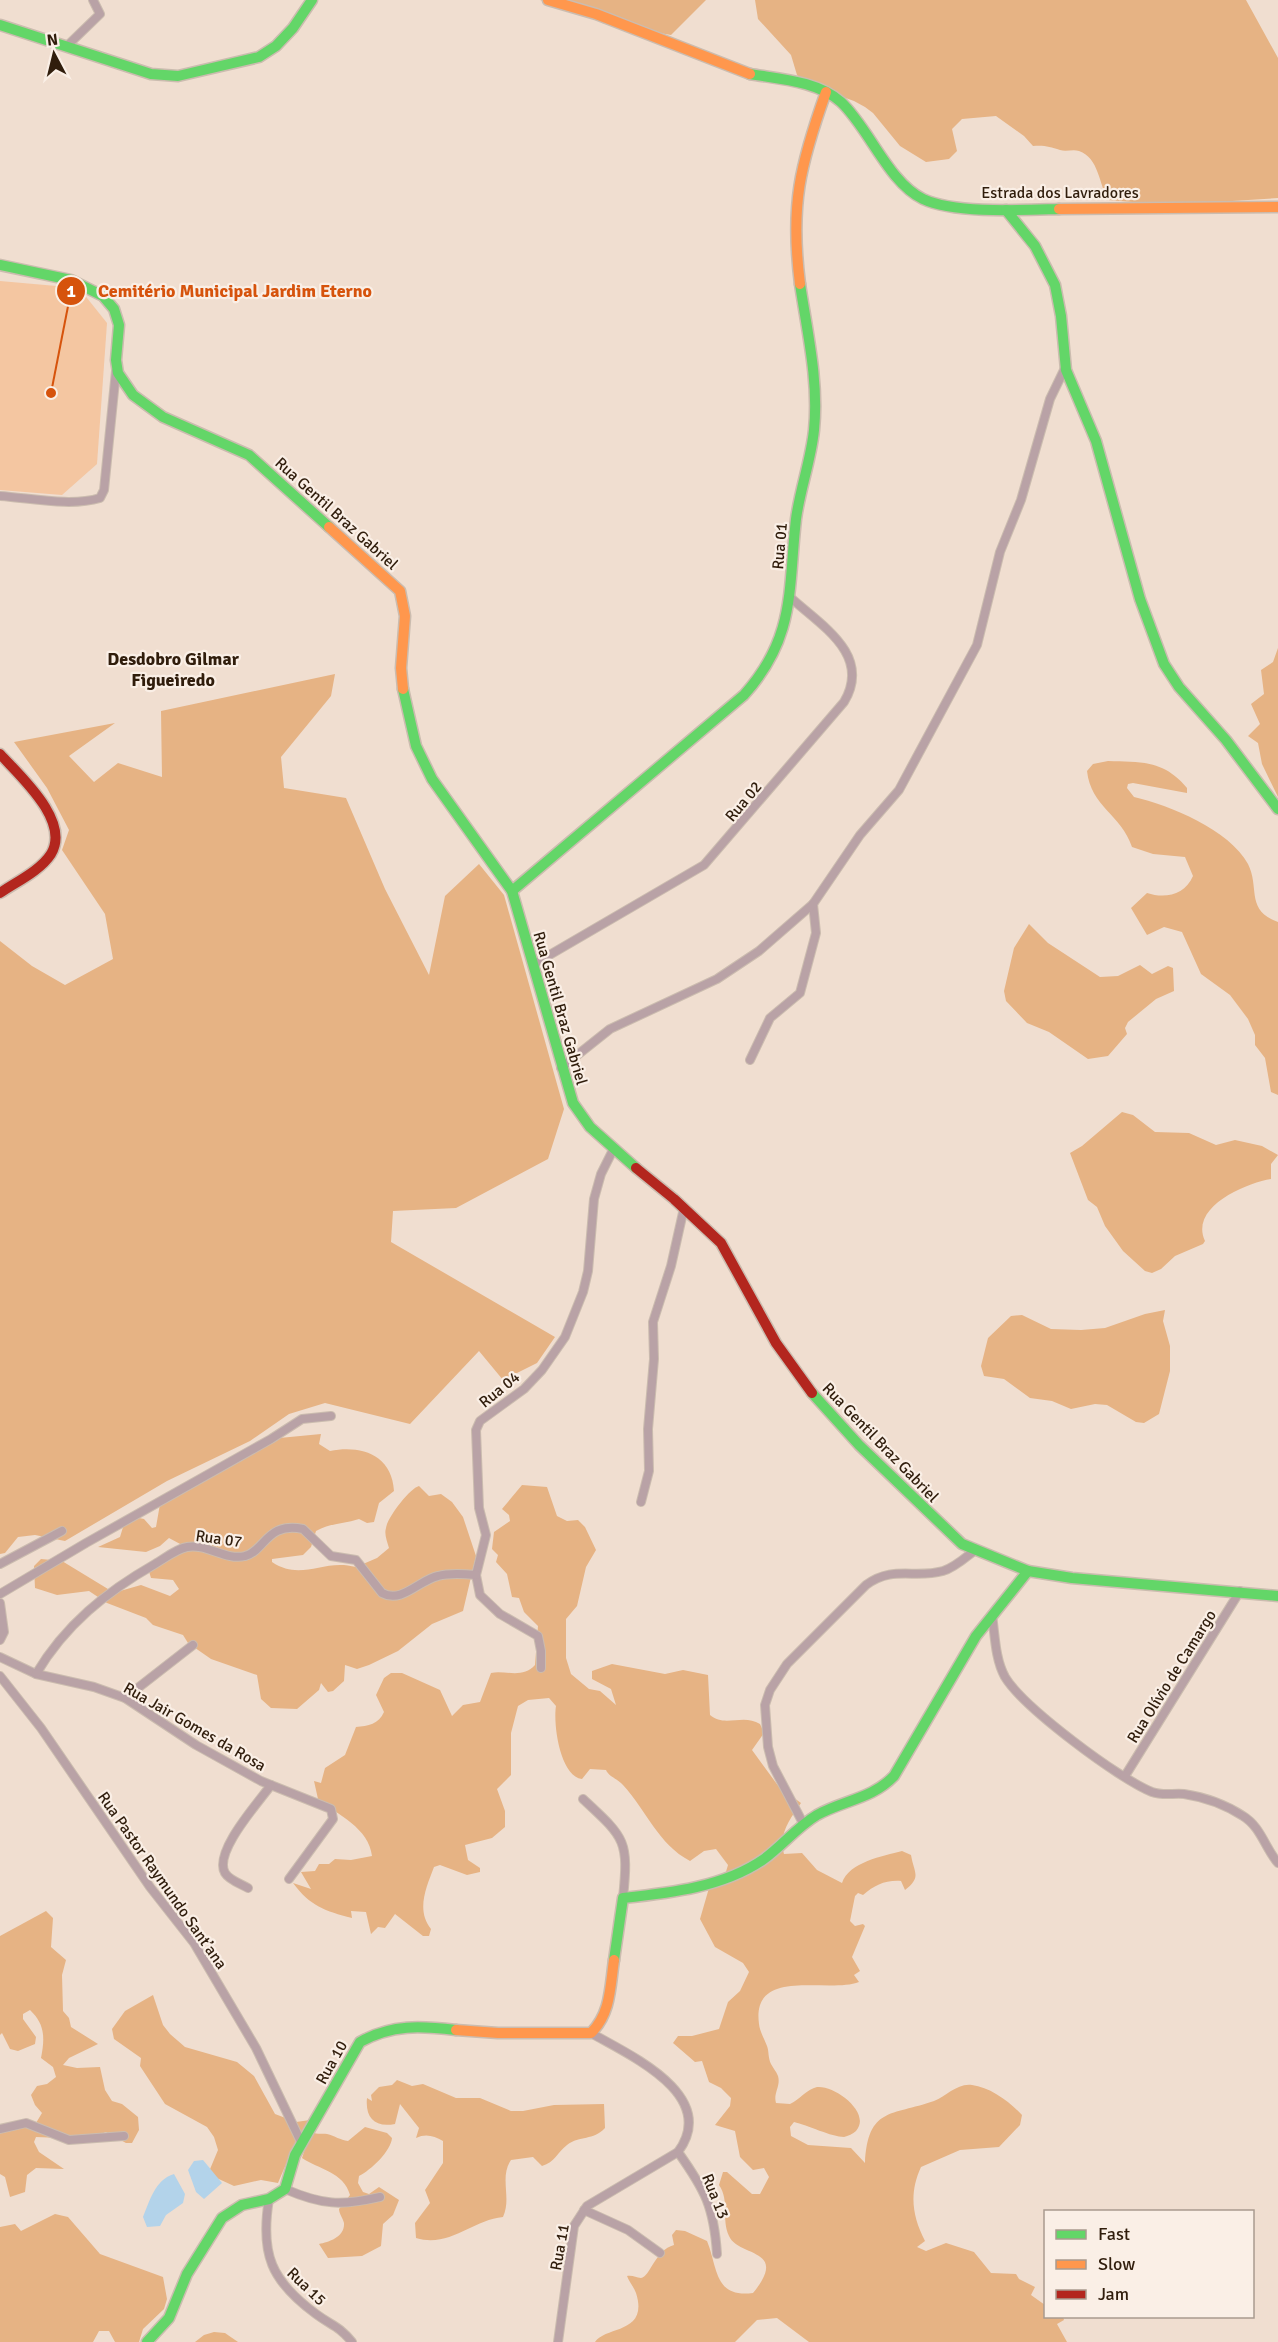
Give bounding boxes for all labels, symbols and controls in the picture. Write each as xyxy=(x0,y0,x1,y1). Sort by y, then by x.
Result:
north arrow xyxy=(24,24,84,84)
text: N xyxy=(46,30,59,51)
street label: Estrada dos Lavradores xyxy=(981,183,1139,203)
callout: Cemitério Municipal Jardim Eterno xyxy=(56,273,384,309)
text: 1 xyxy=(66,280,76,302)
text: Cemitério Municipal Jardim Eterno xyxy=(98,280,372,302)
street label: Rua Gentil Braz Gabriel xyxy=(271,453,402,575)
street label: Rua 01 xyxy=(768,522,792,570)
district label: Desdobro Gilmar Figueiredo xyxy=(107,648,240,691)
street label: Rua 02 xyxy=(721,777,767,826)
street label: Rua Gentil Braz Gabriel xyxy=(529,929,592,1088)
street label: Rua 04 xyxy=(475,1367,524,1412)
street label: Rua Gentil Braz Gabriel xyxy=(818,1379,943,1507)
street label: Rua 07 xyxy=(194,1526,243,1552)
street label: Rua Olívio de Camargo xyxy=(1123,1606,1221,1747)
street label: Rua Jair Gomes da Rosa xyxy=(120,1678,269,1776)
street label: Rua Pastor Raymundo Sant’ana xyxy=(93,1788,231,1973)
street label: Rua 10 xyxy=(312,2037,352,2088)
street label: Rua 13 xyxy=(697,2171,733,2222)
legend xyxy=(1044,2210,1254,2318)
street label: Rua 11 xyxy=(546,2222,574,2272)
text: Fast xyxy=(1098,2223,1130,2245)
text: Slow xyxy=(1098,2253,1135,2275)
street label: Rua 15 xyxy=(282,2263,330,2310)
text: Jam xyxy=(1098,2283,1129,2305)

